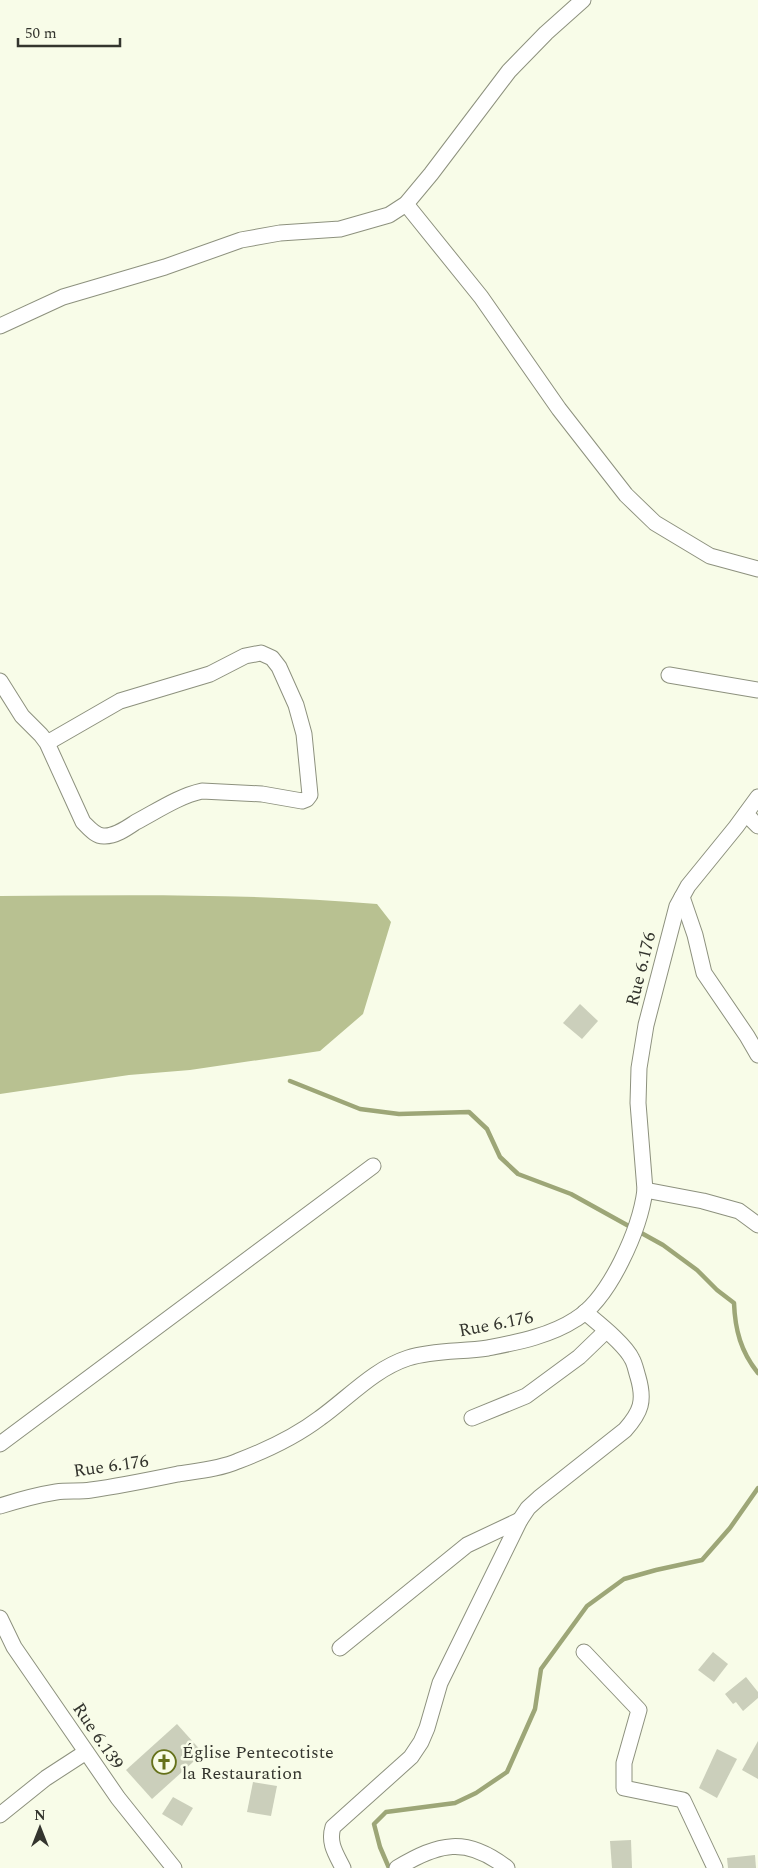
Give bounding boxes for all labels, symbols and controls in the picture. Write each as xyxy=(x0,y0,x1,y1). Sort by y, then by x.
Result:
scale bar xyxy=(18,15,120,47)
text: 50 m xyxy=(25,22,57,45)
street label: Rue 6.176 xyxy=(619,929,663,1009)
street label: Rue 6.176 xyxy=(456,1304,536,1344)
street label: Rue 6.176 xyxy=(72,1447,150,1485)
street label: Rue 6.139 xyxy=(66,1697,130,1775)
place label: Église Pentecotiste la Restauration xyxy=(182,1739,334,1787)
church icon: Église Pentecotiste la Restauration xyxy=(151,1749,177,1775)
north arrow xyxy=(15,1803,65,1853)
text: N xyxy=(34,1805,46,1826)

